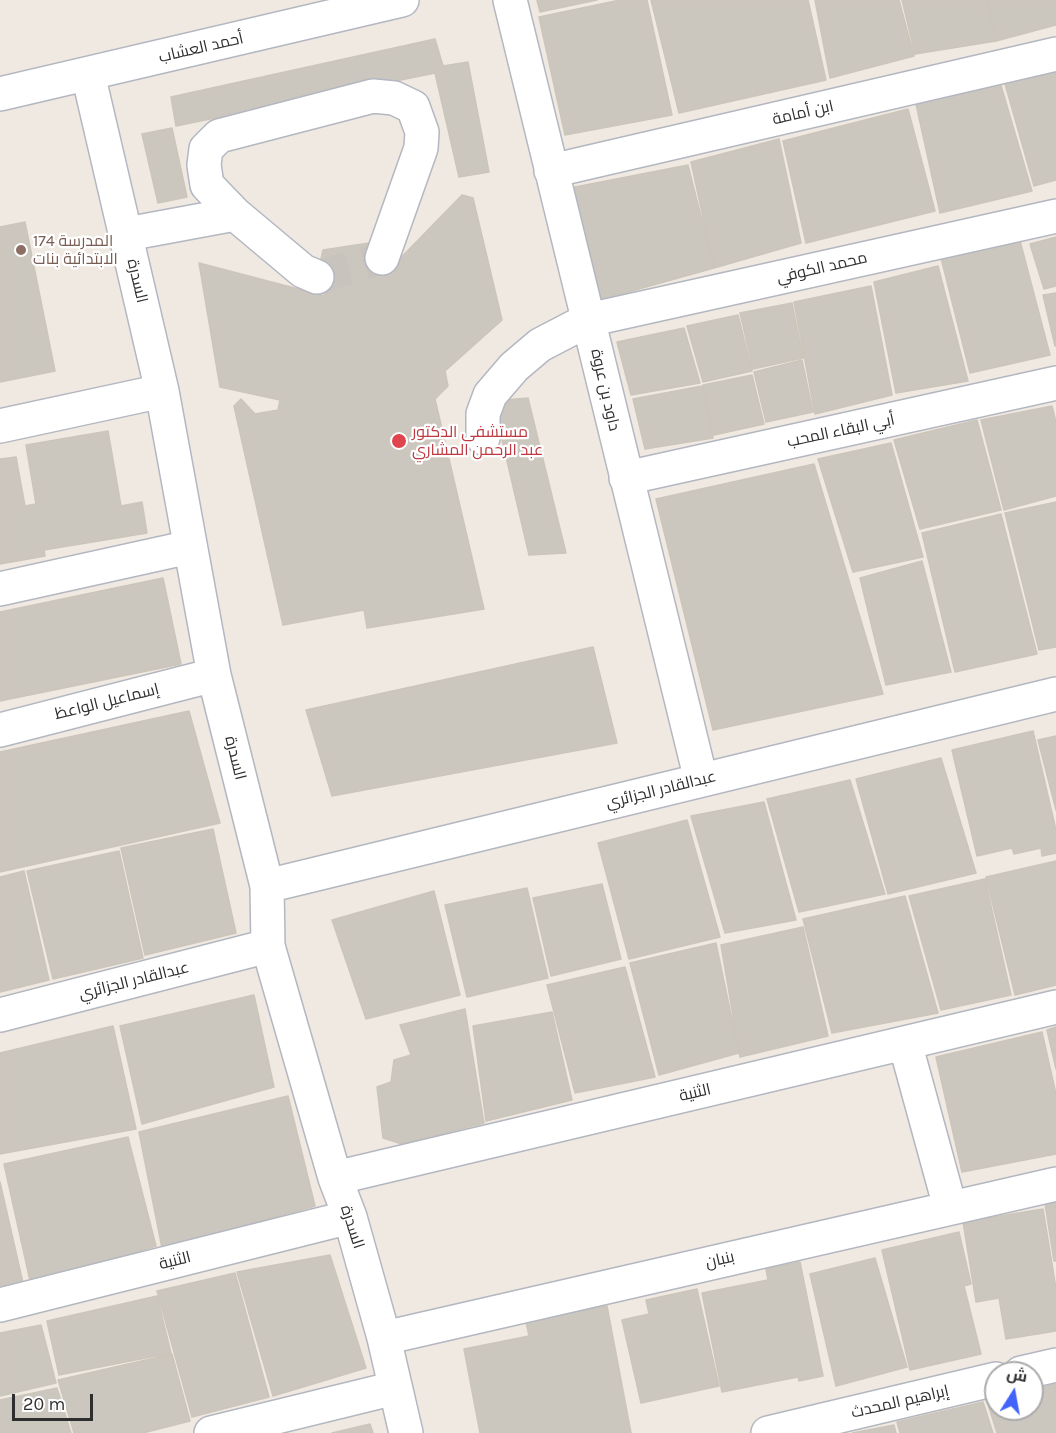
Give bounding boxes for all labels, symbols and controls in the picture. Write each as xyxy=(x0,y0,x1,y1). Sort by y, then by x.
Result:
street label: أحمد العشاب xyxy=(157,29,245,67)
street label: ابن أمامة xyxy=(770,97,836,129)
place label: المدرسة 174 الابتدائية بنات xyxy=(33,231,118,269)
marker: المدرسة 174 الابتدائية بنات xyxy=(14,243,28,257)
street label: محمد الكوفي xyxy=(775,248,869,288)
street label: السدرة xyxy=(123,257,151,305)
street label: داود بن عروة xyxy=(586,347,624,433)
street label: أبي البقاء المحب xyxy=(785,410,897,452)
place label: مستشفى الدكتور عبد الرحمن المشاري xyxy=(412,422,543,460)
marker: مستشفى الدكتور عبد الرحمن المشاري xyxy=(390,432,408,450)
street label: إسماعيل الواعظ xyxy=(53,680,161,724)
street label: السدرة xyxy=(220,734,250,782)
street label: عبدالقادر الجزائري xyxy=(604,767,718,813)
street label: عبدالقادر الجزائري xyxy=(77,958,191,1004)
street label: الثنية xyxy=(677,1080,713,1106)
street label: السدرة xyxy=(336,1203,368,1251)
street label: بنبان xyxy=(704,1247,736,1273)
street label: الثنية xyxy=(157,1248,193,1274)
north arrow xyxy=(984,1361,1044,1421)
text: ش xyxy=(1005,1364,1029,1386)
street label: إبراهيم المحدث xyxy=(849,1381,951,1423)
scale bar xyxy=(15,1382,96,1420)
text: 20 m xyxy=(23,1393,65,1415)

